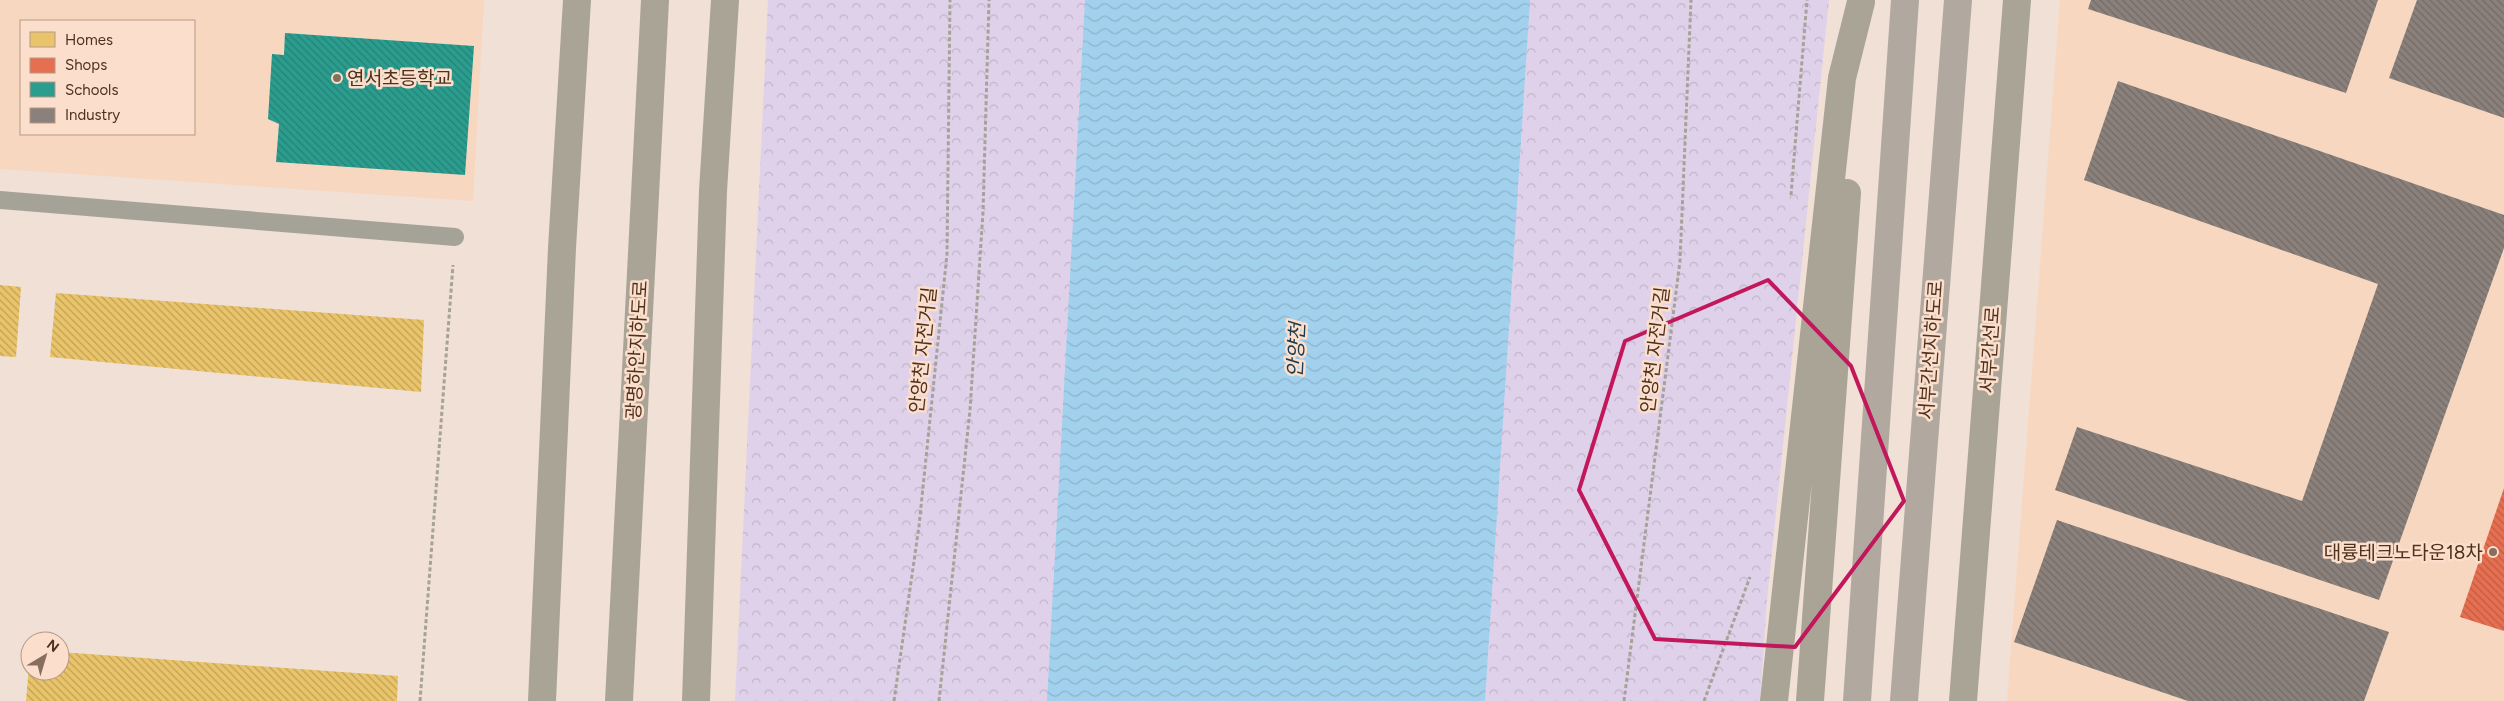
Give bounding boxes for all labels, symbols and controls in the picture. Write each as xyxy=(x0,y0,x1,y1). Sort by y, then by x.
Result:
legend xyxy=(20,20,195,135)
text: Homes xyxy=(65,31,113,49)
text: Shops xyxy=(65,56,107,74)
place label: 연서초등학교 xyxy=(347,67,452,90)
marker: 연서초등학교 xyxy=(331,72,343,84)
text: Schools xyxy=(65,81,118,99)
text: Industry xyxy=(65,106,120,124)
street label: 서부간선지하도로 xyxy=(1915,279,1947,421)
street label: 광명하안지하도로 xyxy=(622,280,652,420)
street label: 안양천 자전거길 xyxy=(905,286,941,414)
street label: 안양천 자전거길 xyxy=(1636,286,1674,414)
street label: 서부간선로 xyxy=(1975,306,2005,394)
water label: 안양천 xyxy=(1283,319,1310,378)
place label: 대륭테크노타운18차 xyxy=(2324,541,2483,564)
marker: 대륭테크노타운18차 xyxy=(2487,546,2499,558)
north arrow xyxy=(20,631,70,681)
text: N xyxy=(43,636,62,656)

